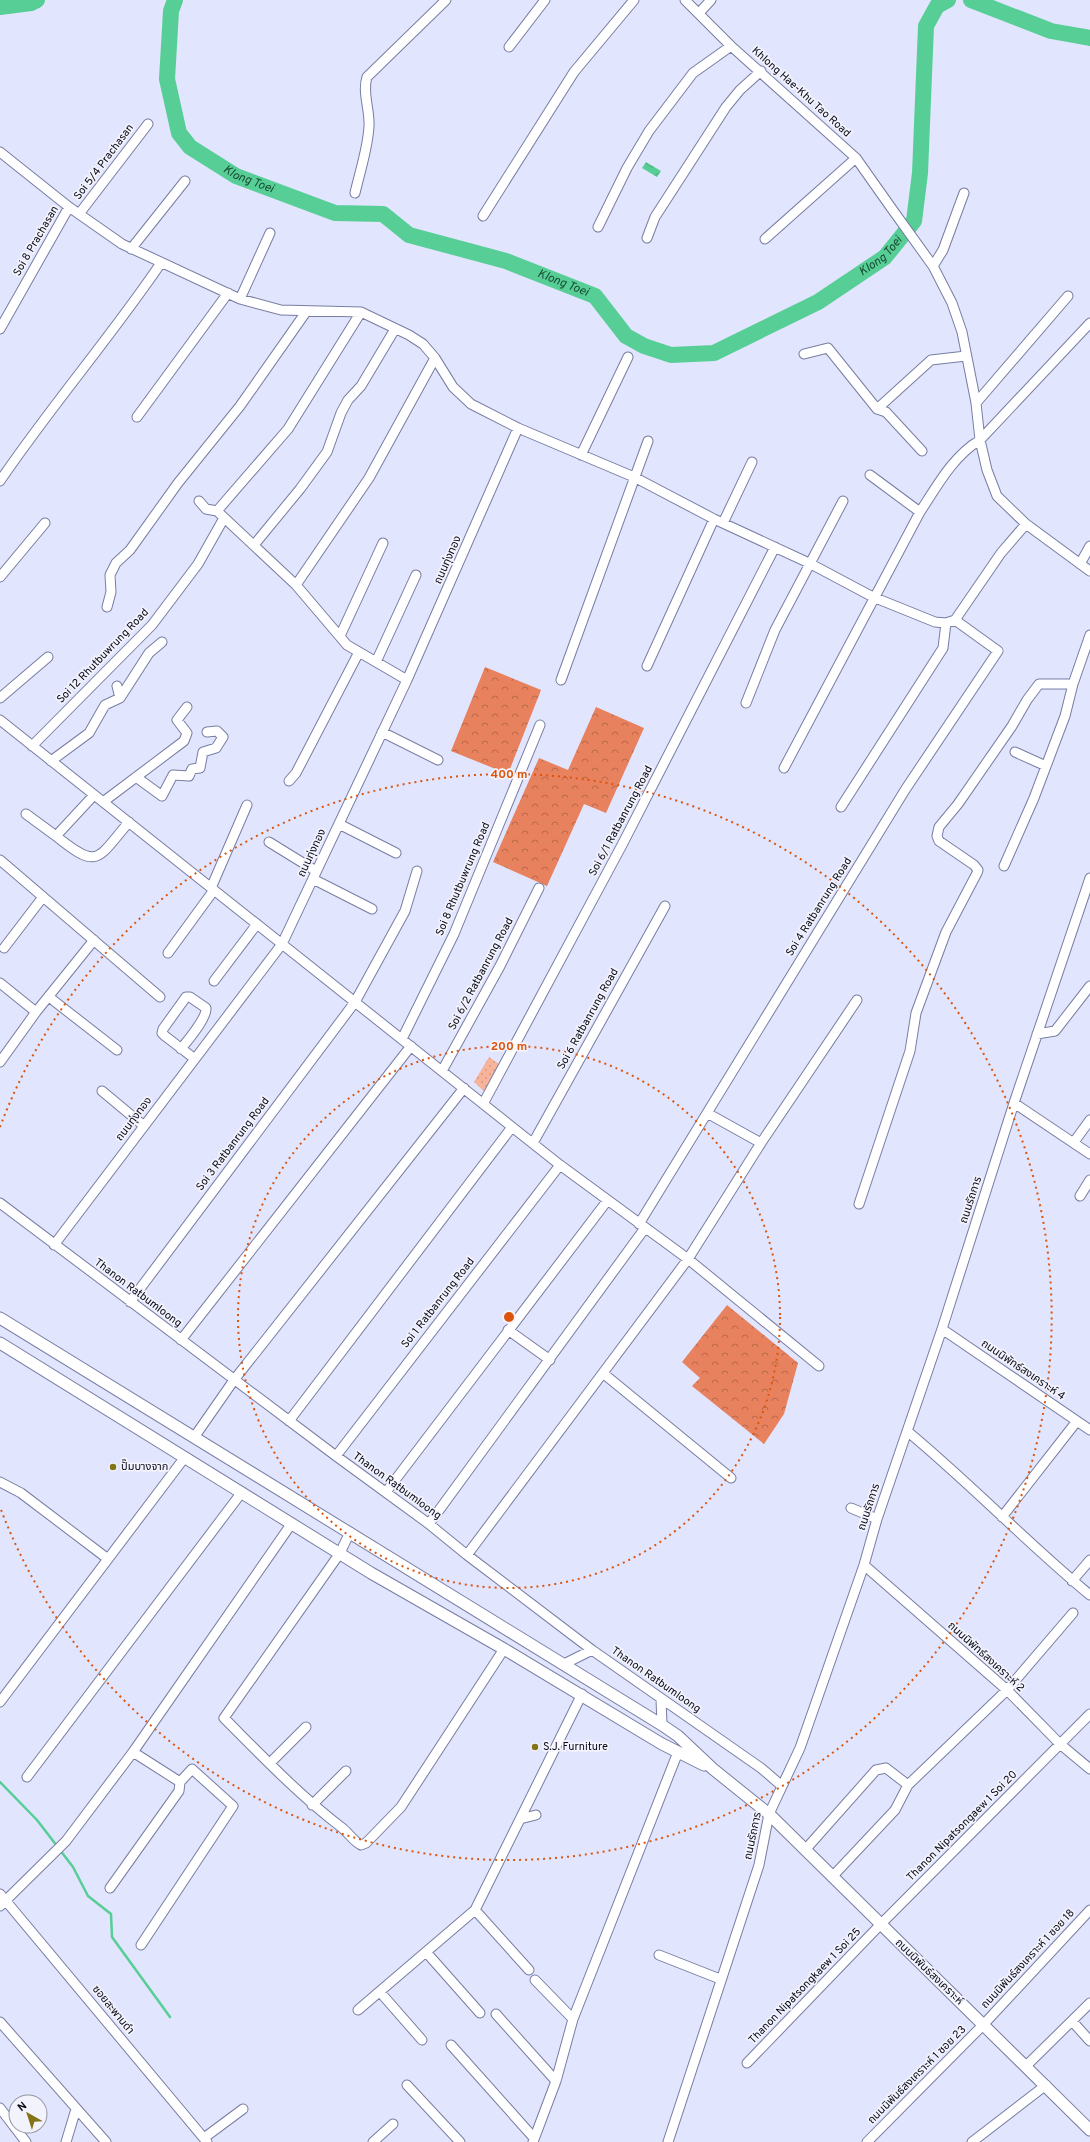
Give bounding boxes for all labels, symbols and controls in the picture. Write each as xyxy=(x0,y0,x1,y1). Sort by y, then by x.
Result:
street label: Khlong Hae-Khu Tao Road xyxy=(748,44,854,140)
street label: Soi 5/4 Prachasan xyxy=(71,121,137,203)
water label: Klong Toei xyxy=(220,162,277,198)
street label: Soi 8 Prachasan xyxy=(10,203,62,279)
water label: Klong Toei xyxy=(856,232,907,280)
water label: Klong Toei xyxy=(535,266,592,301)
street label: ถนนทุ่งทอง xyxy=(431,533,465,586)
street label: Soi 12 Rhutbuwrung Road xyxy=(54,606,152,706)
street label: Soi 6/1 Ratbanrung Road xyxy=(586,763,656,879)
text: 400 m xyxy=(490,767,528,783)
street label: Soi 8 Rhutbuwrung Road xyxy=(433,820,493,938)
street label: ถนนทุ่งทอง xyxy=(295,827,329,879)
street label: Soi 4 Ratbanrung Road xyxy=(783,855,855,959)
street label: Soi 6/2 Ratbanrung Road xyxy=(445,915,517,1033)
street label: Soi 6 Ratbanrung Road xyxy=(554,966,622,1072)
text: 200 m xyxy=(491,1039,527,1055)
street label: ถนนทุ่งทอง xyxy=(113,1094,155,1144)
street label: Soi 3 Ratbanrung Road xyxy=(193,1094,273,1194)
street label: ถนนรัถการ xyxy=(957,1175,985,1225)
street label: Thanon Ratbumloong xyxy=(91,1255,185,1331)
street label: Soi 1 Ratbanrung Road xyxy=(398,1255,478,1351)
centre of rings xyxy=(502,1310,516,1324)
street label: ถนนนิพัทธ์สงเคราะห์ 4 xyxy=(978,1337,1068,1403)
street label: Thanon Ratbumloong xyxy=(350,1449,444,1523)
place label: ปั๊มบางจาก xyxy=(121,1458,168,1474)
marker: ปั๊มบางจาก xyxy=(108,1462,118,1472)
street label: ถนนรัถการ xyxy=(855,1482,883,1532)
street label: ถนนนิพัทธ์สงเคราะห์ 2 xyxy=(945,1619,1027,1695)
street label: Thanon Ratbumloong xyxy=(608,1644,704,1716)
place label: S.J. Furniture xyxy=(543,1740,608,1754)
marker: S.J. Furniture xyxy=(530,1742,540,1752)
street label: Thanon Nipatsongaew 1 Soi 20 xyxy=(904,1768,1020,1884)
street label: ถนนรัถการ xyxy=(741,1811,765,1861)
street label: ถนนนิพันธ์สงเคราะห์ 1 ซอย 18 xyxy=(978,1906,1078,2012)
street label: Thanon Nipatsongkaew 1 Soi 25 xyxy=(746,1925,864,2047)
street label: ถนนนิพันธ์สงเคราะห์ xyxy=(892,1936,966,2008)
street label: ซอยสะพานดำ xyxy=(89,1983,137,2037)
street label: ถนนนิพันธ์สงเคราะห์ 1 ซอย 23 xyxy=(865,2023,969,2127)
north arrow xyxy=(8,2094,48,2134)
text: N xyxy=(15,2099,30,2115)

